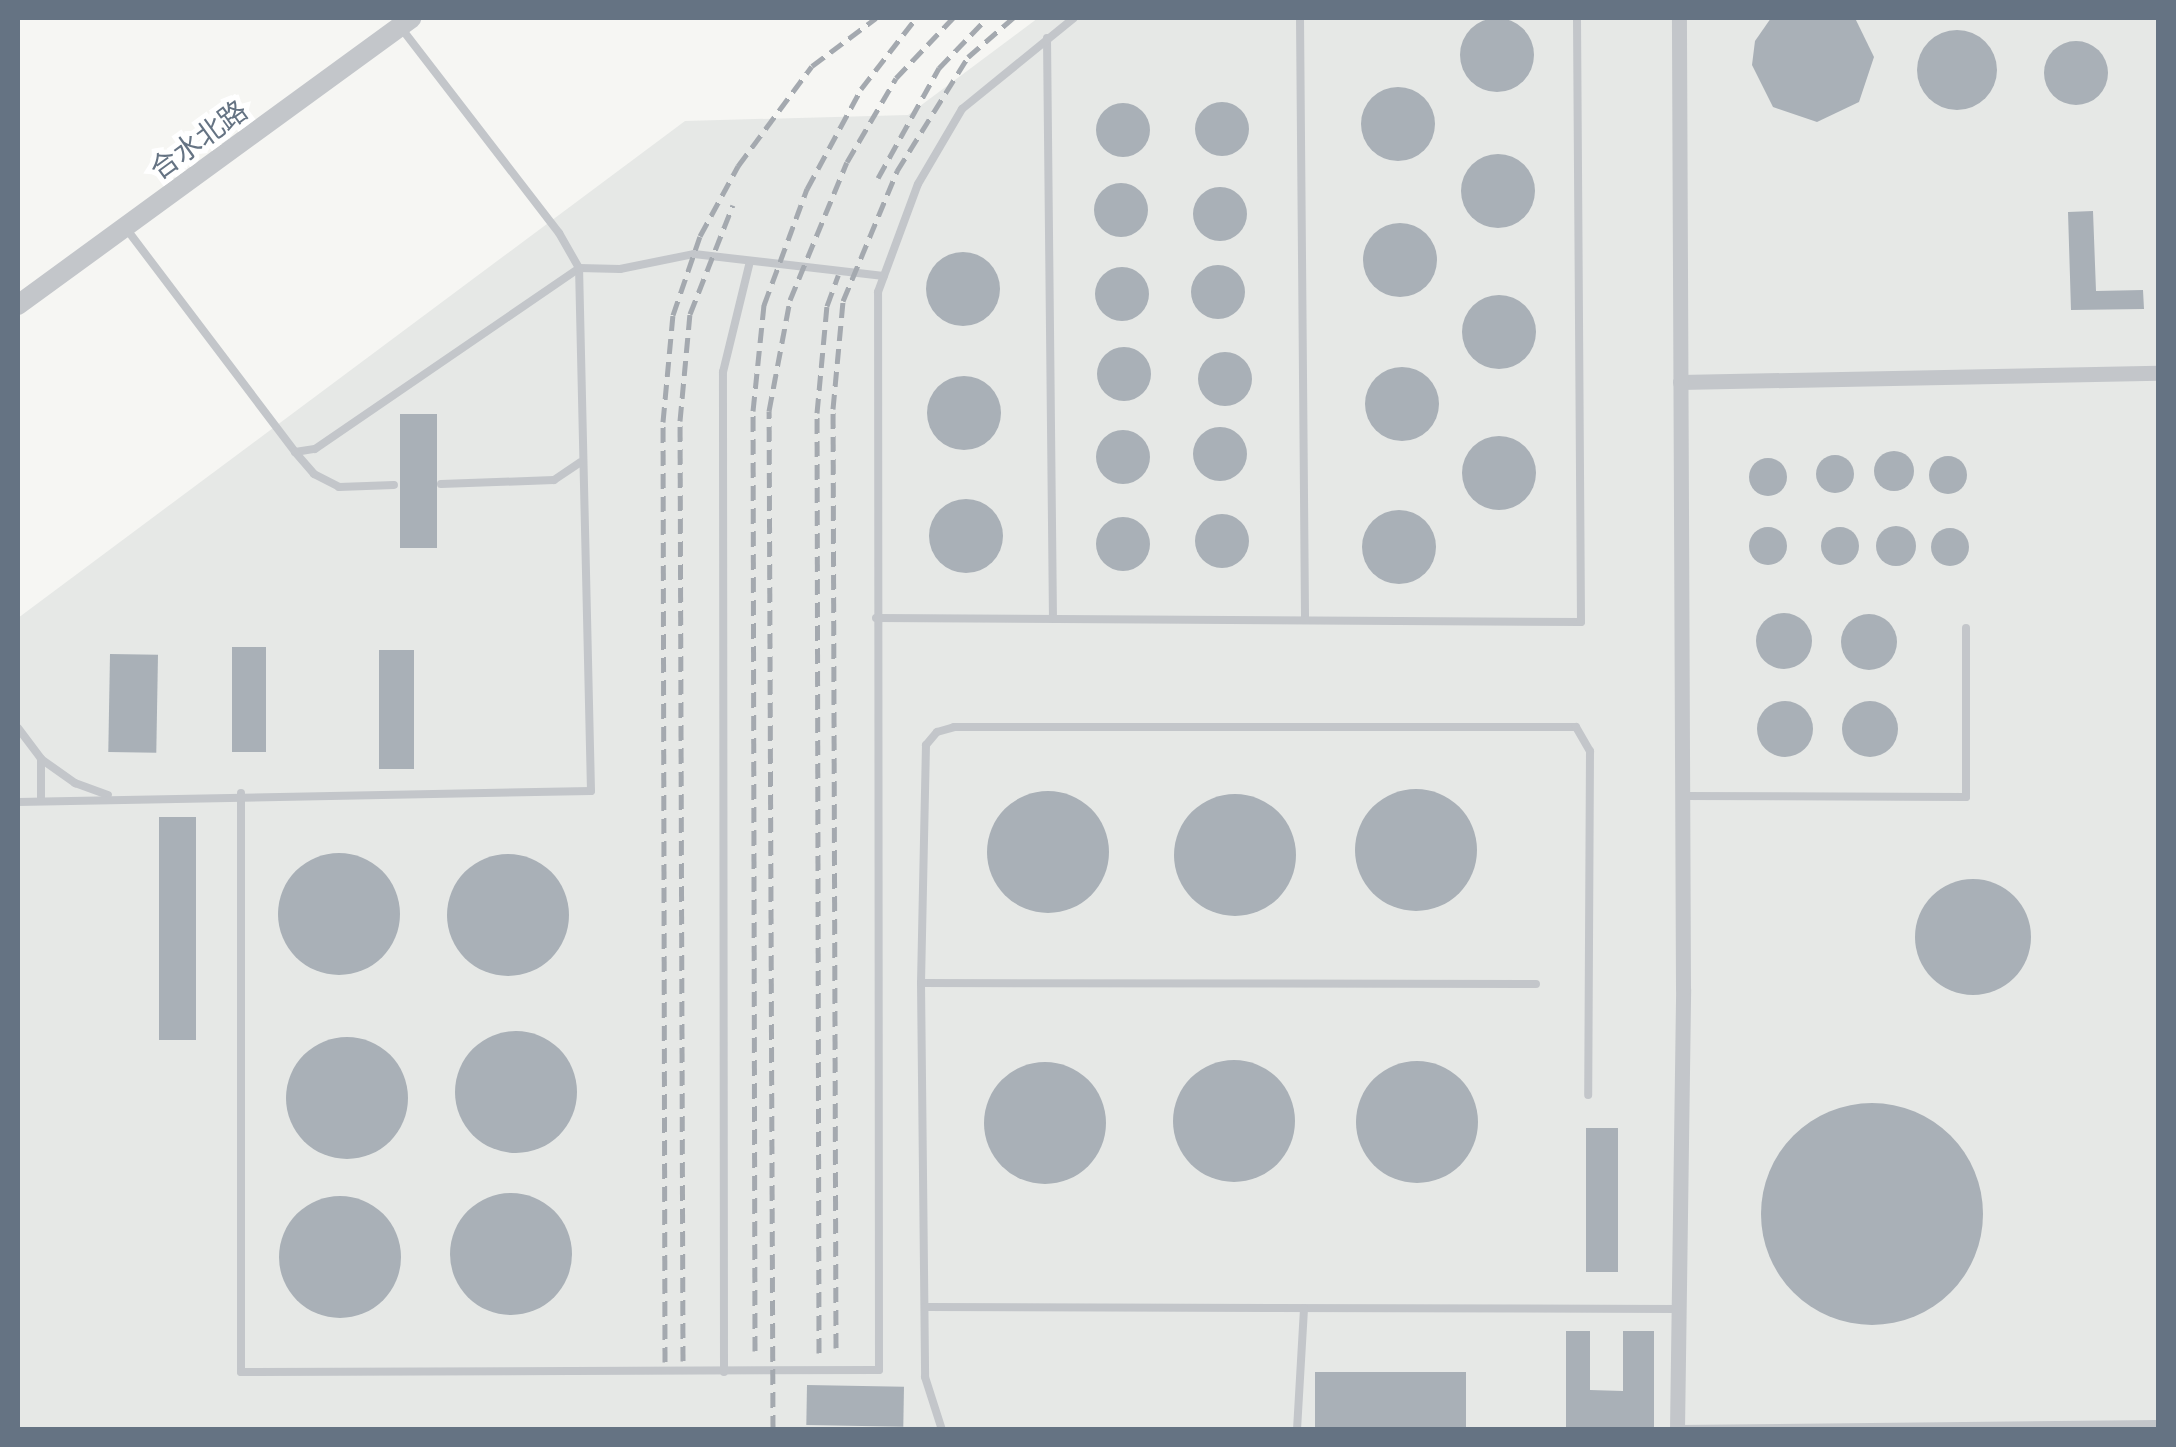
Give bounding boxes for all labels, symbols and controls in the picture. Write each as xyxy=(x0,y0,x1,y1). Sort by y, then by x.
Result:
street label: 合水北路 xyxy=(143,92,253,186)

